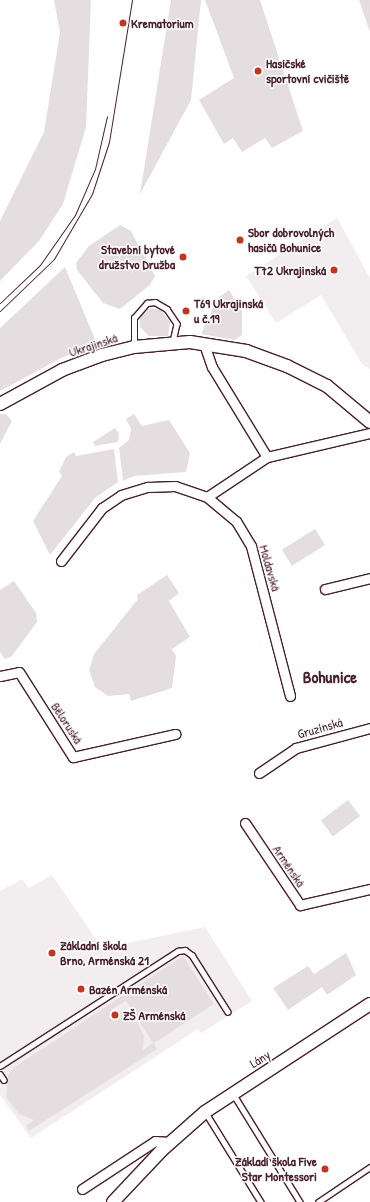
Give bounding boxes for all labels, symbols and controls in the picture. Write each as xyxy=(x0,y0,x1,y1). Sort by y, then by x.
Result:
place label: Krematorium xyxy=(131,15,194,31)
marker: Krematorium xyxy=(118,18,128,28)
place label: Hasičské sportovní cvičiště xyxy=(266,56,349,87)
marker: Hasičské sportovní cvičiště xyxy=(253,66,263,76)
place label: Sbor dobrovolných hasičů Bohunice xyxy=(248,225,334,256)
marker: Sbor dobrovolných hasičů Bohunice xyxy=(235,235,245,245)
place label: Stavební bytové družstvo Družba xyxy=(99,242,175,273)
marker: Stavební bytové družstvo Družba xyxy=(178,252,188,262)
place label: T72 Ukrajinská xyxy=(254,262,326,278)
marker: T72 Ukrajinská xyxy=(329,265,339,275)
place label: T69 Ukrajinská u č.19 xyxy=(194,296,263,327)
marker: T69 Ukrajinská u č.19 xyxy=(181,306,191,316)
street label: Ukrajinská xyxy=(67,330,119,360)
street label: Moldavská xyxy=(256,543,284,593)
district label: Bohunice xyxy=(303,667,357,687)
street label: Běloruská xyxy=(48,699,86,747)
street label: Gruzínská xyxy=(296,714,344,742)
street label: Arménská xyxy=(269,842,309,890)
place label: Základní škola Brno, Arménská 21 xyxy=(60,938,149,969)
marker: Základní škola Brno, Arménská 21 xyxy=(47,948,57,958)
place label: Bazén Arménská xyxy=(89,981,167,997)
marker: Bazén Arménská xyxy=(76,984,86,994)
place label: ZŠ Arménská xyxy=(123,1007,185,1023)
marker: ZŠ Arménská xyxy=(110,1010,120,1020)
street label: Lány xyxy=(247,1047,273,1071)
place label: Základí škola Five Star Montessori xyxy=(235,1154,317,1185)
marker: Základí škola Five Star Montessori xyxy=(320,1164,330,1174)

